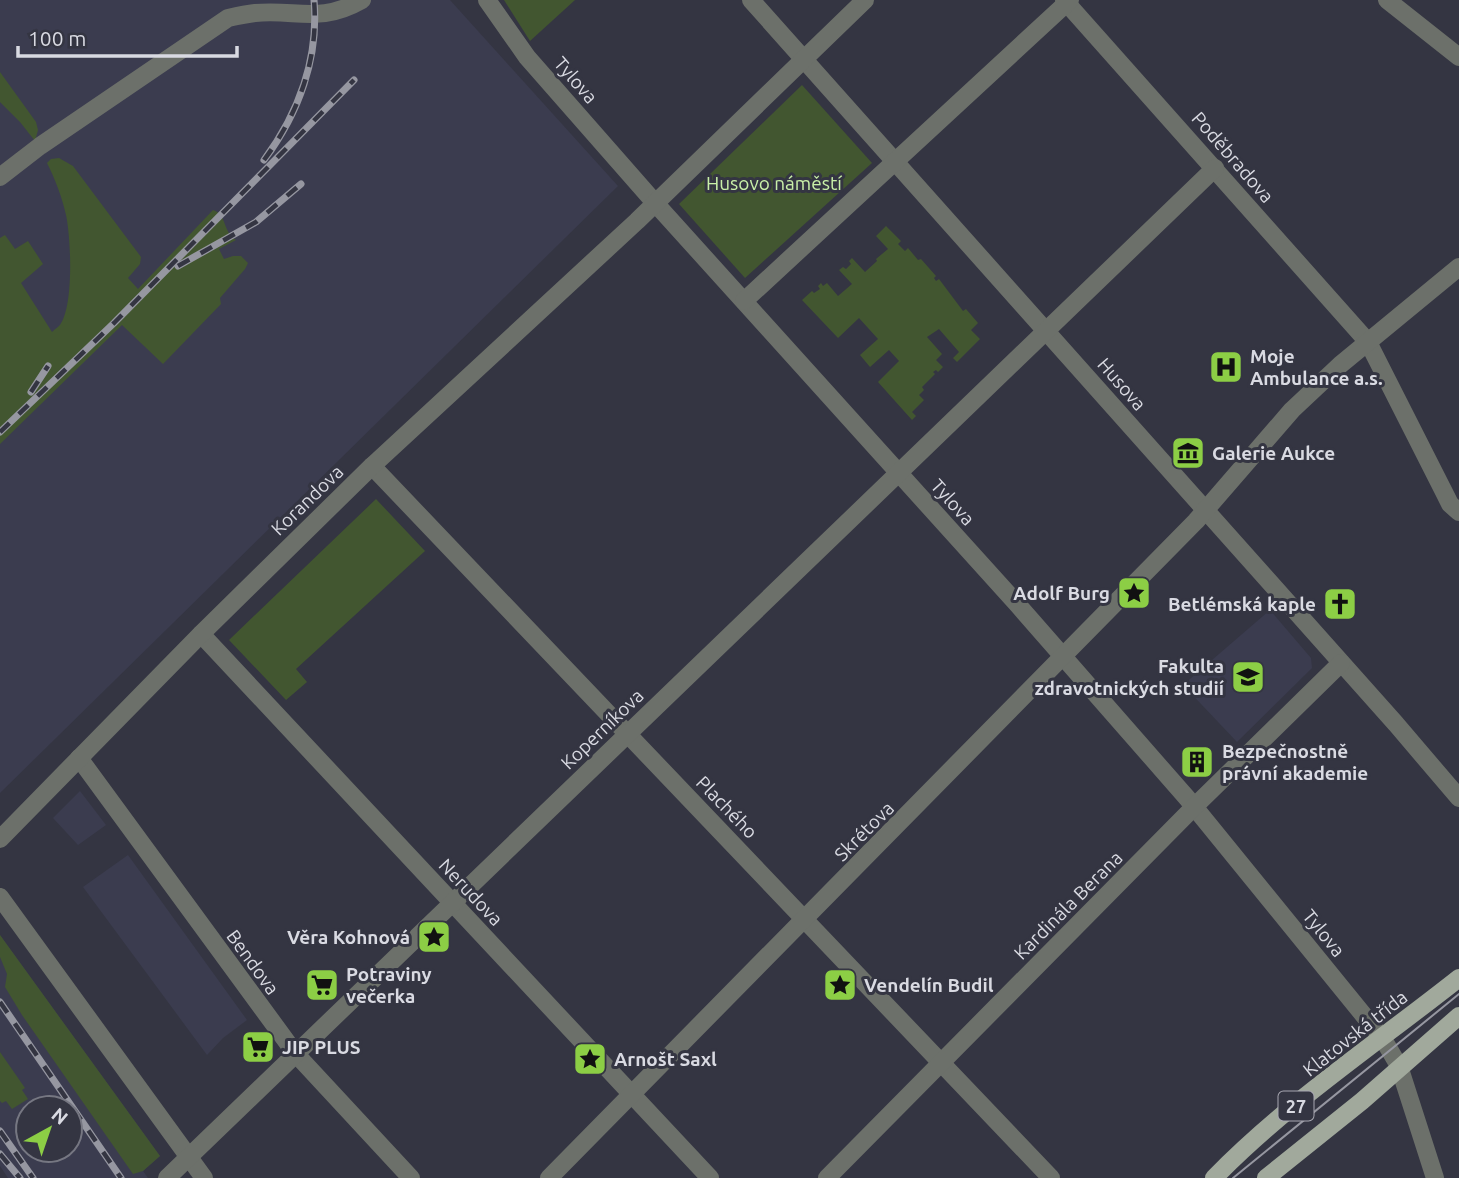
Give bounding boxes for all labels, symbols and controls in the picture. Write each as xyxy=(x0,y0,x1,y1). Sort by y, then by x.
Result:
scale bar xyxy=(18,14,236,58)
text: 100 m xyxy=(28,26,86,50)
street label: Tylova xyxy=(550,52,602,108)
street label: Poděbradova xyxy=(1188,107,1278,207)
park label: Husovo náměstí xyxy=(706,172,842,194)
place label: Moje Ambulance a.s. xyxy=(1250,345,1383,389)
hospital icon: Moje Ambulance a.s. xyxy=(1207,348,1245,386)
street label: Husova xyxy=(1093,353,1151,415)
museum icon: Galerie Aukce xyxy=(1169,434,1207,472)
place label: Galerie Aukce xyxy=(1212,442,1335,464)
street label: Korandova xyxy=(266,460,348,540)
street label: Tylova xyxy=(927,474,979,530)
place icon: Adolf Burg xyxy=(1115,574,1153,612)
place label: Adolf Burg xyxy=(1013,582,1110,604)
church icon: Betlémská kaple xyxy=(1321,585,1359,623)
place label: Betlémská kaple xyxy=(1168,593,1316,615)
place label: Fakulta zdravotnických studií xyxy=(1034,655,1225,699)
school or university icon: Fakulta zdravotnických studií xyxy=(1229,658,1267,696)
street label: Koperníkova xyxy=(556,684,648,774)
place label: Bezpečnostně právní akademie xyxy=(1222,740,1368,784)
building icon: Bezpečnostně právní akademie xyxy=(1178,743,1216,781)
street label: Plachého xyxy=(692,771,762,843)
street label: Skrétova xyxy=(830,797,898,865)
street label: Kardinála Berana xyxy=(1009,846,1127,964)
street label: Nerudova xyxy=(435,854,507,930)
street label: Tylova xyxy=(1298,905,1350,961)
place icon: Věra Kohnová xyxy=(415,918,453,956)
street label: Bendova xyxy=(222,925,284,999)
place label: Věra Kohnová xyxy=(287,926,410,948)
place label: Potraviny večerka xyxy=(346,963,432,1007)
supermarket icon: Potraviny večerka xyxy=(303,966,341,1004)
place icon: Vendelín Budil xyxy=(821,966,859,1004)
place label: Vendelín Budil xyxy=(864,974,994,996)
street label: Klatovská třída xyxy=(1298,985,1412,1081)
supermarket icon: JIP PLUS xyxy=(239,1028,277,1066)
place label: JIP PLUS xyxy=(282,1036,361,1058)
place icon: Arnošt Saxl xyxy=(571,1040,609,1078)
place label: Arnošt Saxl xyxy=(614,1048,717,1070)
road number: 27 xyxy=(1278,1092,1314,1120)
north arrow xyxy=(14,1094,84,1164)
text: N xyxy=(47,1103,72,1129)

